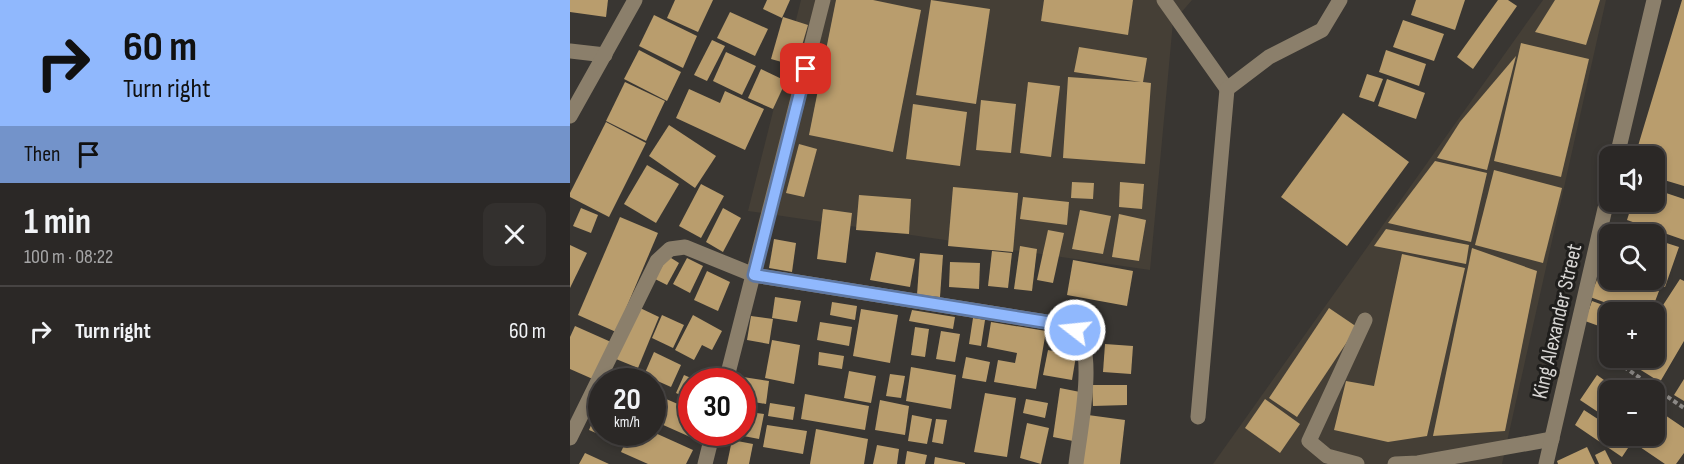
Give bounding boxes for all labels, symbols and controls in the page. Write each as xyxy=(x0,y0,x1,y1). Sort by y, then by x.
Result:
text: 60 m xyxy=(123,22,197,73)
icon: right xyxy=(24,24,102,102)
pin xyxy=(780,43,831,94)
icon: arrive xyxy=(789,52,822,85)
text: Turn right xyxy=(123,73,210,105)
icon: arrive xyxy=(72,138,105,171)
text: Then xyxy=(24,141,60,168)
map controls xyxy=(1599,146,1665,446)
button: sound xyxy=(1599,146,1665,212)
text: 1 min xyxy=(24,201,91,244)
button: close xyxy=(483,203,546,266)
button: search xyxy=(1599,224,1665,290)
street label: King Alexander Street xyxy=(1526,241,1588,402)
text: 100 m · 08:22 xyxy=(24,245,113,269)
position arrow xyxy=(1043,298,1107,362)
button: + xyxy=(1599,302,1665,368)
icon: right xyxy=(24,315,57,348)
text: Turn right xyxy=(75,318,151,345)
text: 60 m xyxy=(509,318,546,345)
speed limit sign: 30 xyxy=(678,368,756,446)
button: − xyxy=(1599,380,1665,446)
text: 20 xyxy=(613,382,641,418)
text: km/h xyxy=(614,413,640,432)

